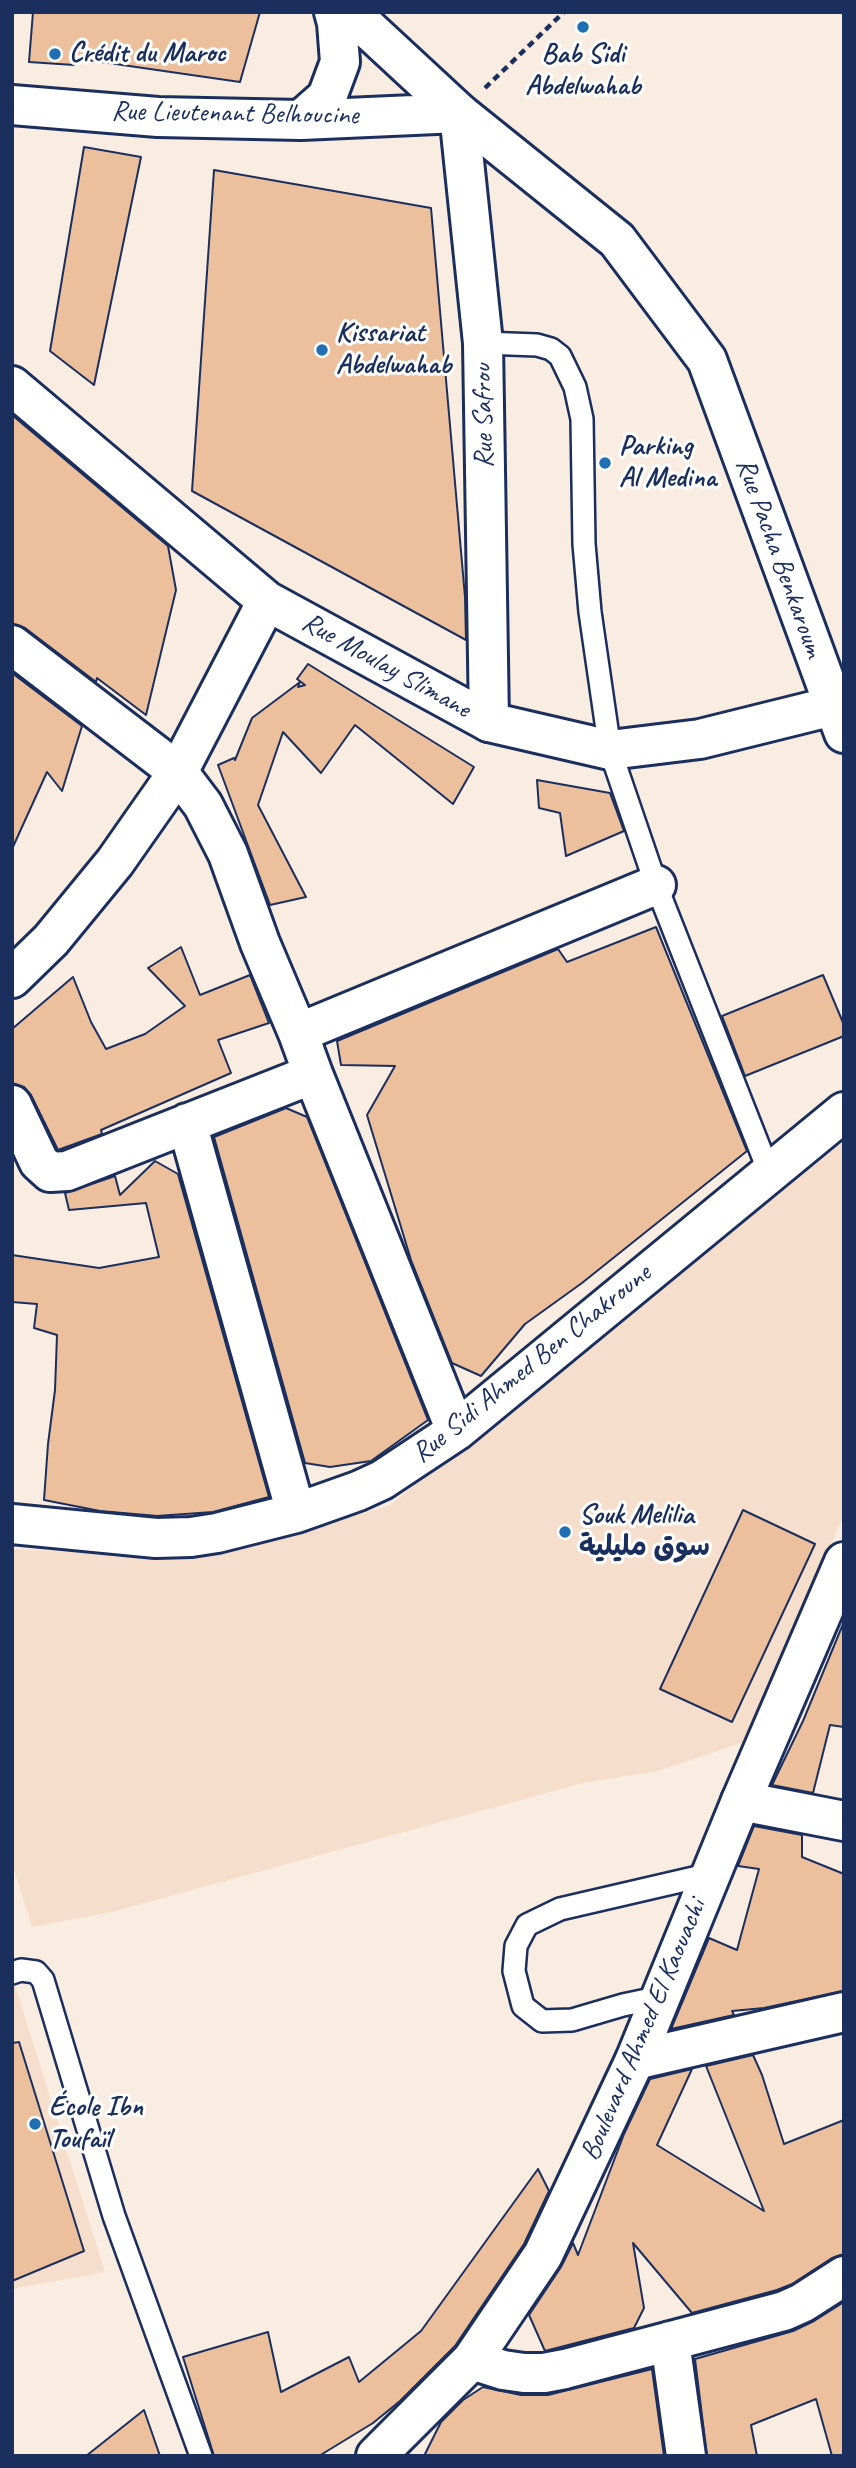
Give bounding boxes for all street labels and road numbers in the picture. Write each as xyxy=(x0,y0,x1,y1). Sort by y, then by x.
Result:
street label: Rue Lieutenant Belhoucine xyxy=(111,95,359,133)
street label: Rue Safrou xyxy=(466,363,502,469)
street label: Rue Pacha Benkaroum xyxy=(727,454,831,662)
street label: Rue Moulay Slimane xyxy=(296,606,476,726)
street label: Rue Sidi Ahmed Ben Chakroune xyxy=(406,1257,658,1471)
street label: Boulevard Ahmed El Kaouachi xyxy=(574,1894,714,2166)

